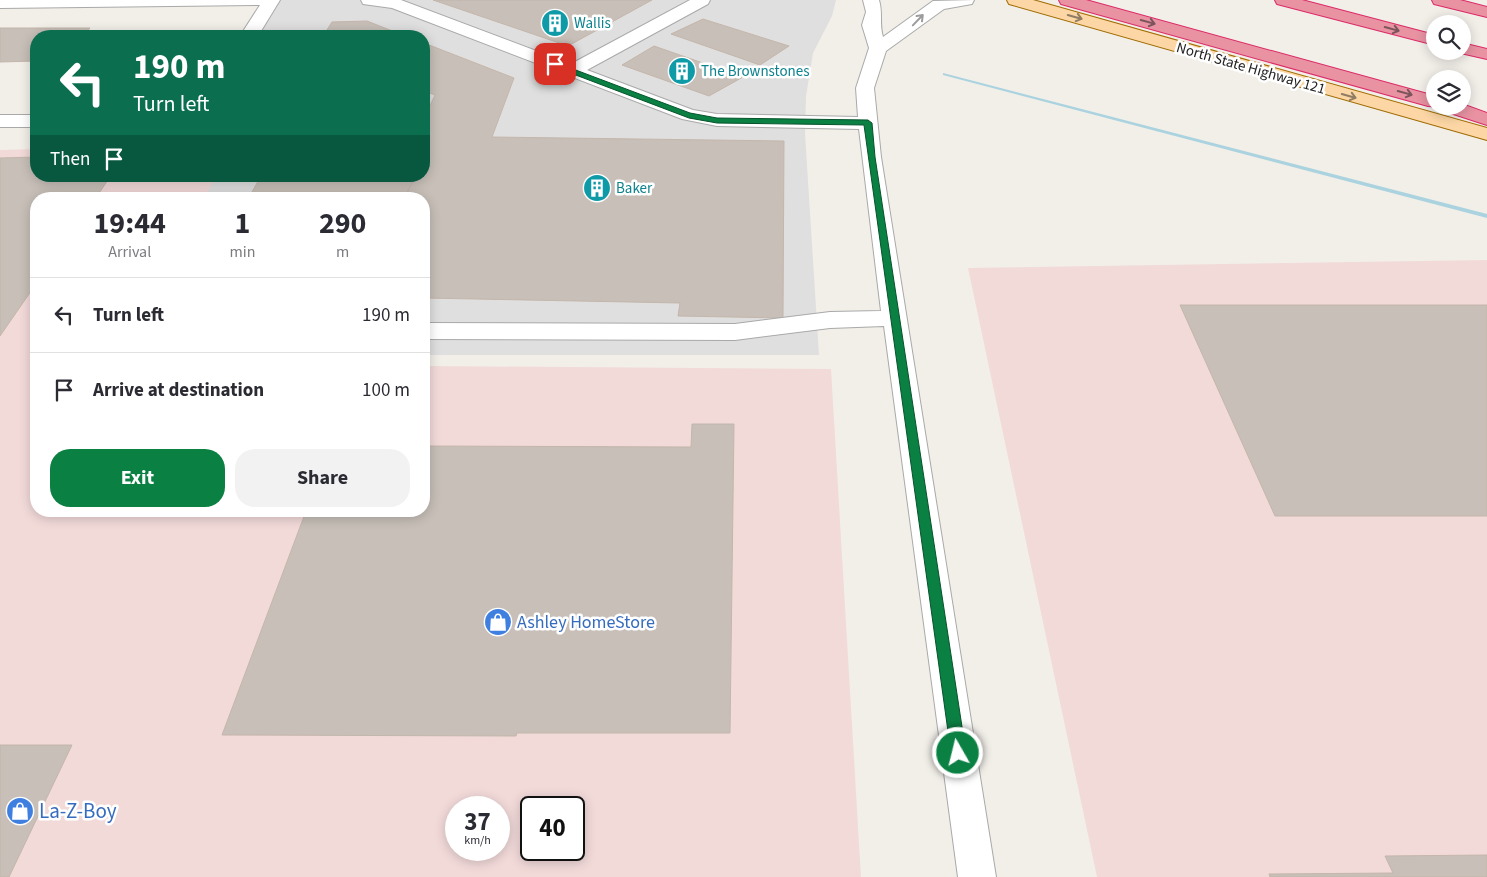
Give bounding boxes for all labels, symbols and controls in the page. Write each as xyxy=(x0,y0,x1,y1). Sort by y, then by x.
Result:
building icon: Wallis xyxy=(540,8,570,38)
place label: Wallis xyxy=(574,13,611,34)
one-way arrow xyxy=(1067,13,1083,23)
one-way arrow xyxy=(912,14,924,27)
map controls xyxy=(1426,15,1471,115)
button: search xyxy=(1426,15,1471,60)
one-way arrow xyxy=(1139,18,1155,27)
one-way arrow xyxy=(1384,24,1400,34)
street label: North State Highway 121 xyxy=(1174,37,1328,100)
text: 190 m xyxy=(133,42,225,92)
pin xyxy=(534,43,576,85)
icon: left xyxy=(50,50,115,115)
icon: arrive xyxy=(541,50,569,78)
building icon: The Brownstones xyxy=(667,56,697,86)
place label: The Brownstones xyxy=(701,61,810,82)
button: layers xyxy=(1426,70,1471,115)
text: Turn left xyxy=(133,88,209,120)
one-way arrow xyxy=(1397,89,1413,99)
one-way arrow xyxy=(1341,92,1357,102)
icon: arrive xyxy=(100,145,128,173)
text: Then xyxy=(50,146,90,173)
building icon: Baker xyxy=(582,173,612,203)
place label: Baker xyxy=(616,178,653,199)
text: 19:44 xyxy=(94,202,166,245)
text: 1 xyxy=(234,202,250,245)
text: 290 xyxy=(319,202,366,245)
text: Arrival xyxy=(108,241,151,263)
text: min xyxy=(229,241,255,263)
text: m xyxy=(336,241,349,263)
icon: left xyxy=(50,301,78,329)
text: Turn left xyxy=(93,302,164,329)
text: 190 m xyxy=(362,302,410,329)
icon: arrive xyxy=(50,376,78,404)
text: Arrive at destination xyxy=(93,377,264,404)
text: 100 m xyxy=(362,377,410,404)
button: Exit xyxy=(50,449,225,507)
button: Share xyxy=(235,449,410,507)
shop icon: Ashley HomeStore xyxy=(483,607,513,637)
place label: Ashley HomeStore xyxy=(517,610,655,635)
position arrow xyxy=(931,726,983,778)
shop icon: La-Z-Boy xyxy=(5,796,35,826)
place label: La-Z-Boy xyxy=(39,796,117,826)
speed limit sign: 40 xyxy=(520,796,585,861)
text: 37 xyxy=(464,804,491,840)
text: km/h xyxy=(464,832,491,849)

